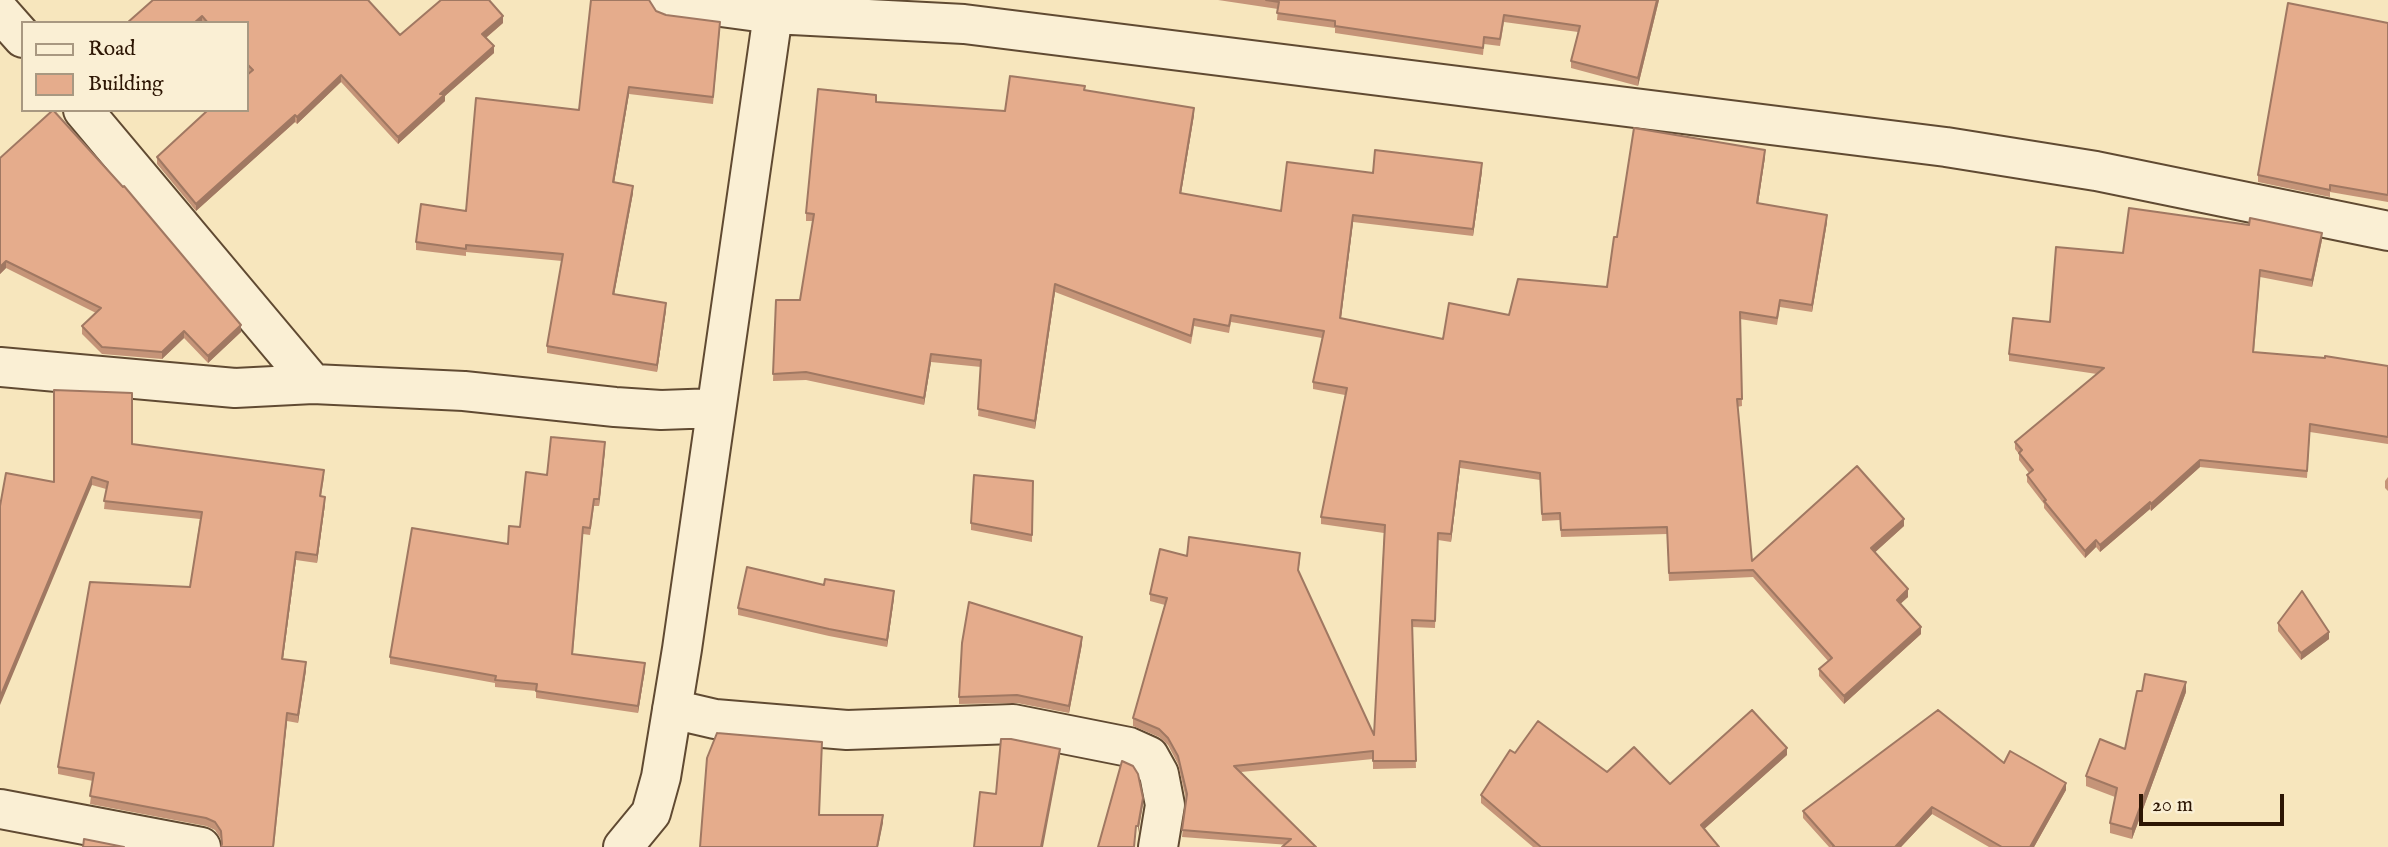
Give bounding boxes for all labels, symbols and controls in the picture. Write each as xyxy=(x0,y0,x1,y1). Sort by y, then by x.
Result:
legend xyxy=(21,21,248,112)
text: Road xyxy=(88,36,135,63)
text: Building xyxy=(88,71,163,98)
scale bar xyxy=(2143,780,2288,824)
text: 20 m xyxy=(2152,792,2193,819)

